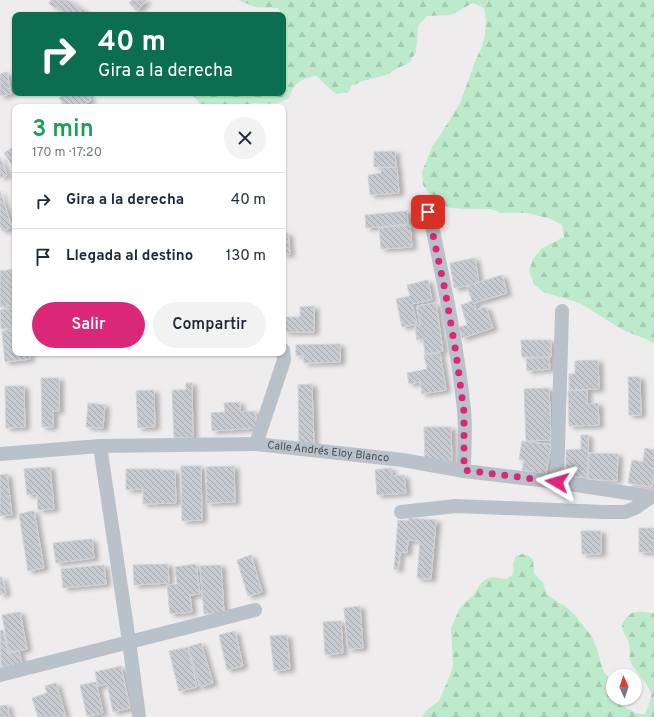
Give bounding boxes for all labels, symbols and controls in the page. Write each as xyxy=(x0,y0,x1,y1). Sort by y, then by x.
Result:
text: 40 m xyxy=(98,25,166,61)
icon: right xyxy=(32,28,84,80)
text: Gira a la derecha xyxy=(98,60,233,83)
text: 3 min xyxy=(32,115,94,145)
button: close xyxy=(224,117,266,159)
text: 170 m · 17:20 xyxy=(32,145,102,161)
icon: right xyxy=(32,190,54,212)
text: Gira a la derecha xyxy=(66,191,184,210)
text: 40 m xyxy=(231,191,266,210)
pin xyxy=(411,195,445,229)
icon: arrive xyxy=(417,201,439,223)
icon: arrive xyxy=(32,246,54,268)
text: Llegada al destino xyxy=(66,247,193,266)
text: 130 m xyxy=(226,247,266,266)
button: Salir xyxy=(32,302,145,348)
button: Compartir xyxy=(153,302,266,348)
street label: Calle Andrés Eloy Blanco xyxy=(267,438,390,465)
position arrow xyxy=(536,461,578,503)
north arrow xyxy=(606,669,642,705)
map controls xyxy=(606,669,642,705)

